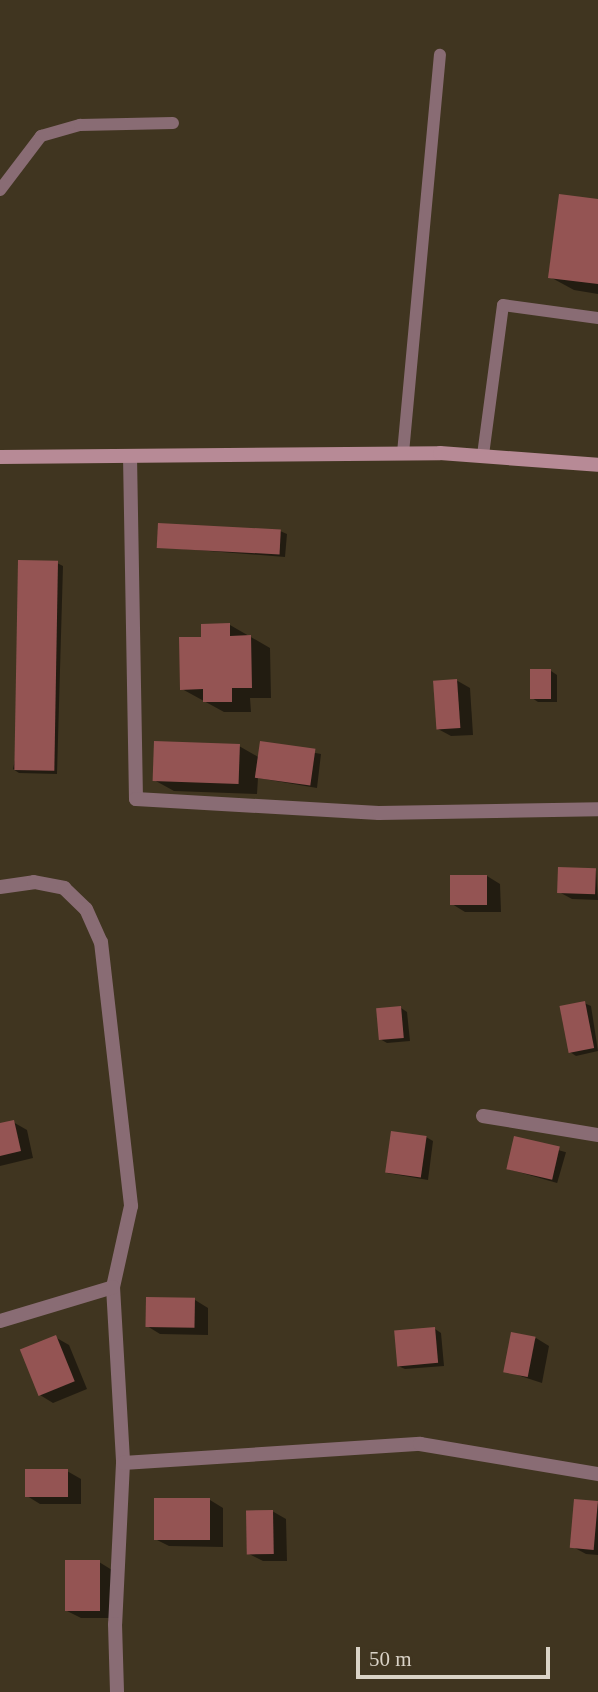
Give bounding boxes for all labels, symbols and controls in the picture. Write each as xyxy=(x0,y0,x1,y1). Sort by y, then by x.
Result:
scale bar xyxy=(360,1632,554,1676)
text: 50 m xyxy=(369,1647,412,1671)

